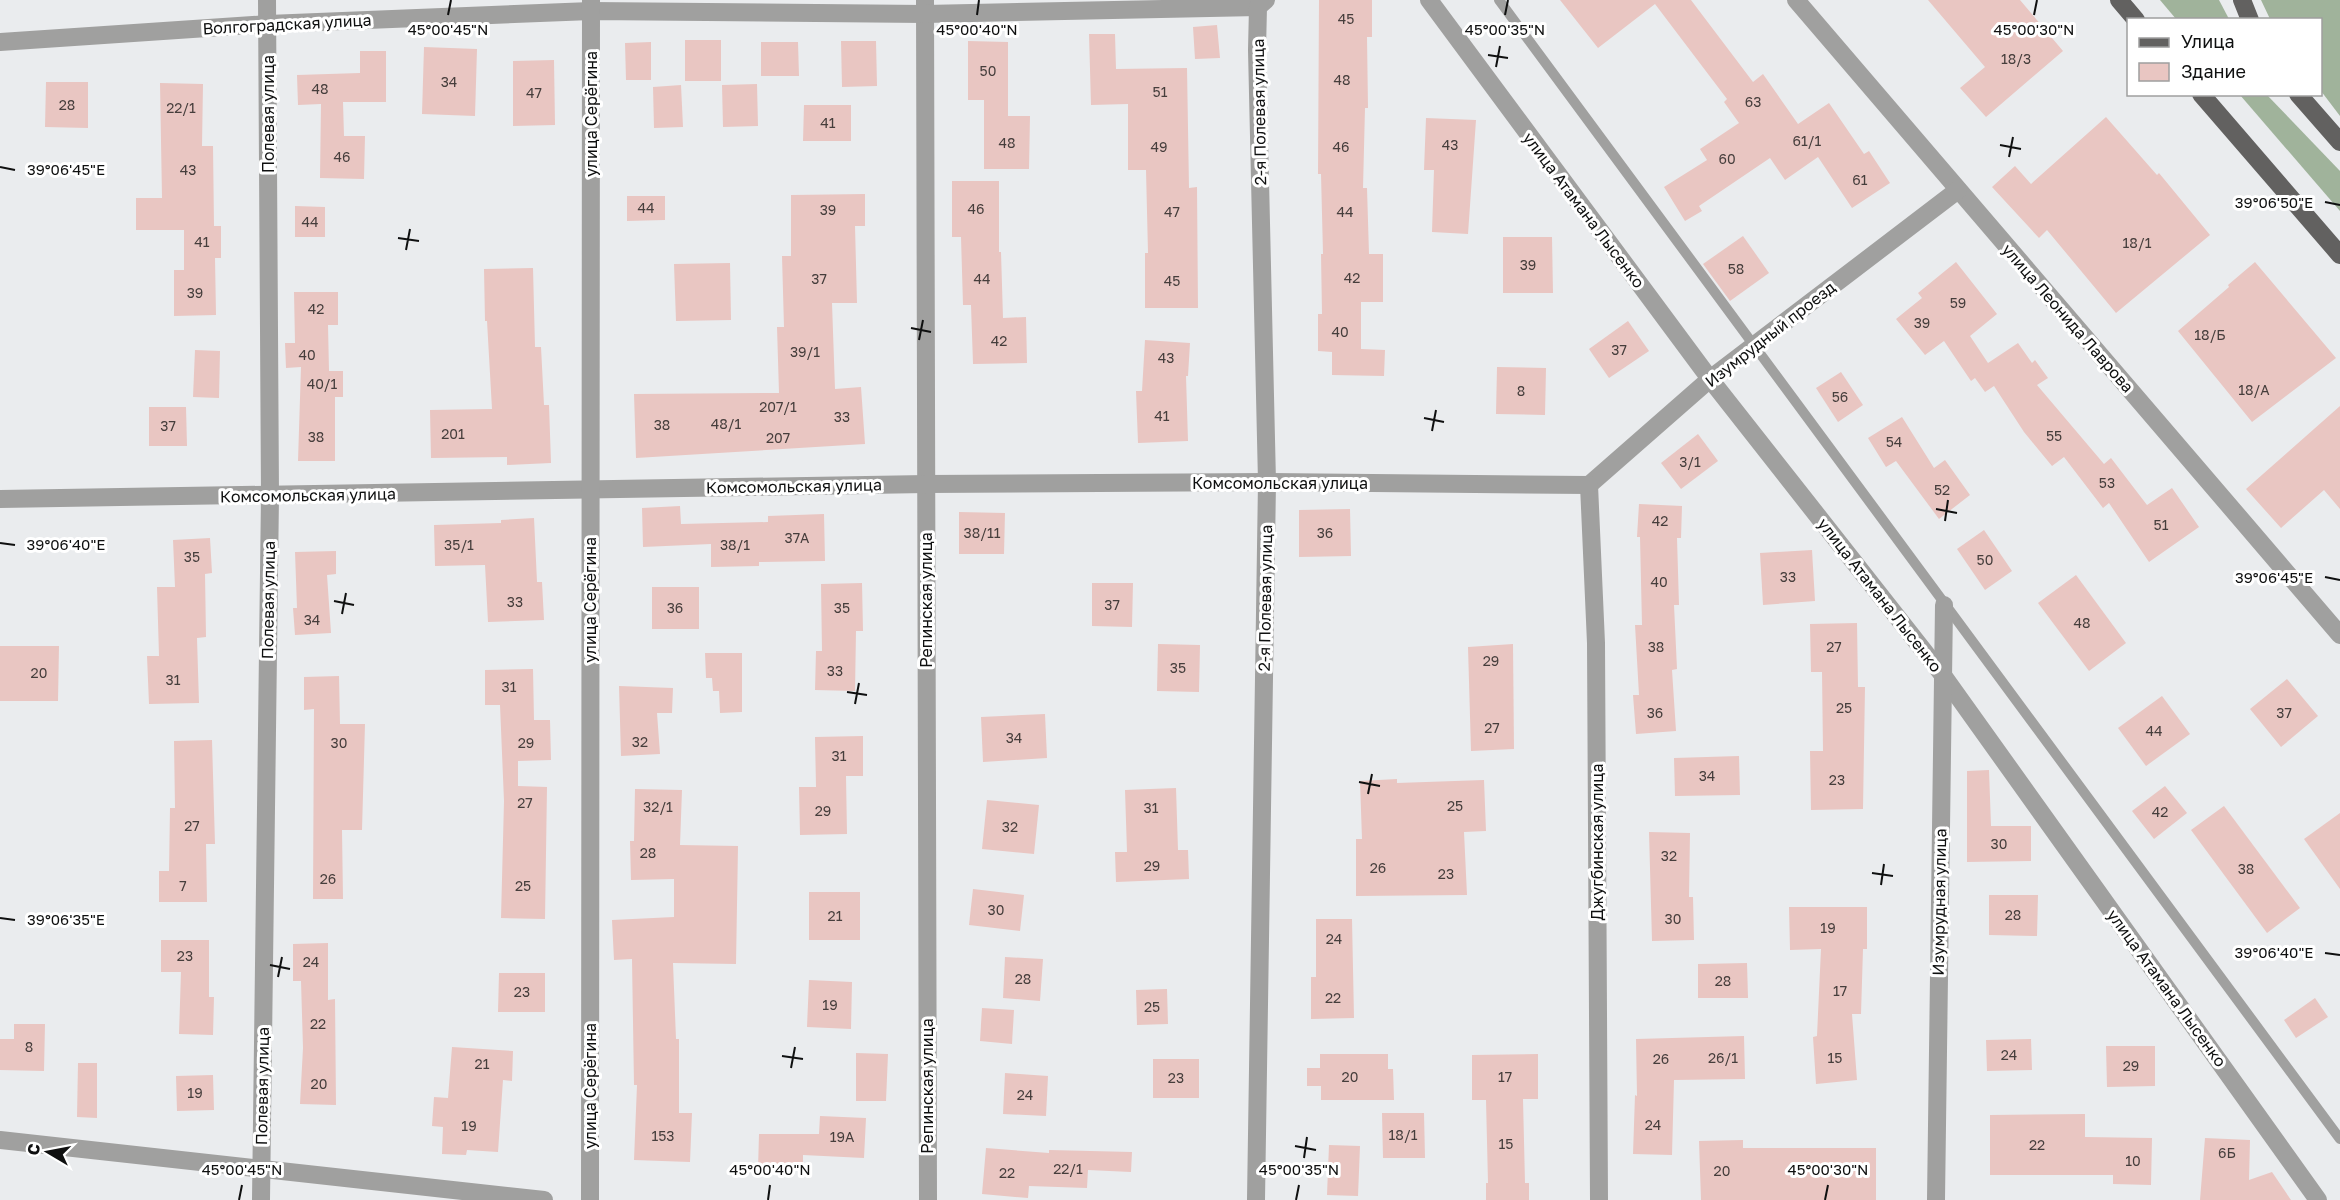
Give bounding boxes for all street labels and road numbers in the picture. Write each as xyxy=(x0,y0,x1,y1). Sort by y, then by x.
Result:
street label: Волгоградская улица xyxy=(202,10,372,38)
street label: 2-я Полевая улица xyxy=(1248,39,1270,185)
street label: улица Серёгина xyxy=(581,51,601,177)
street label: Полевая улица xyxy=(258,55,278,173)
street label: улица Атамана Лысенко xyxy=(1519,128,1649,292)
street label: улица Леонида Лаврова xyxy=(1998,240,2138,396)
street label: Изумрудный проезд xyxy=(1701,277,1839,391)
street label: Комсомольская улица xyxy=(1192,473,1368,493)
street label: Комсомольская улица xyxy=(706,474,882,498)
street label: Комсомольская улица xyxy=(220,483,396,507)
street label: улица Атамана Лысенко xyxy=(1814,514,1946,676)
street label: 2-я Полевая улица xyxy=(1254,525,1276,671)
street label: Репинская улица xyxy=(916,532,936,668)
street label: улица Серёгина xyxy=(580,537,600,663)
street label: Полевая улица xyxy=(257,541,279,659)
street label: Джугбинская улица xyxy=(1587,764,1607,920)
street label: Изумрудная улица xyxy=(1928,828,1950,976)
street label: улица Атамана Лысенко xyxy=(2103,905,2231,1071)
street label: Репинская улица xyxy=(917,1018,937,1154)
street label: улица Серёгина xyxy=(580,1023,600,1149)
street label: Полевая улица xyxy=(251,1027,273,1145)

